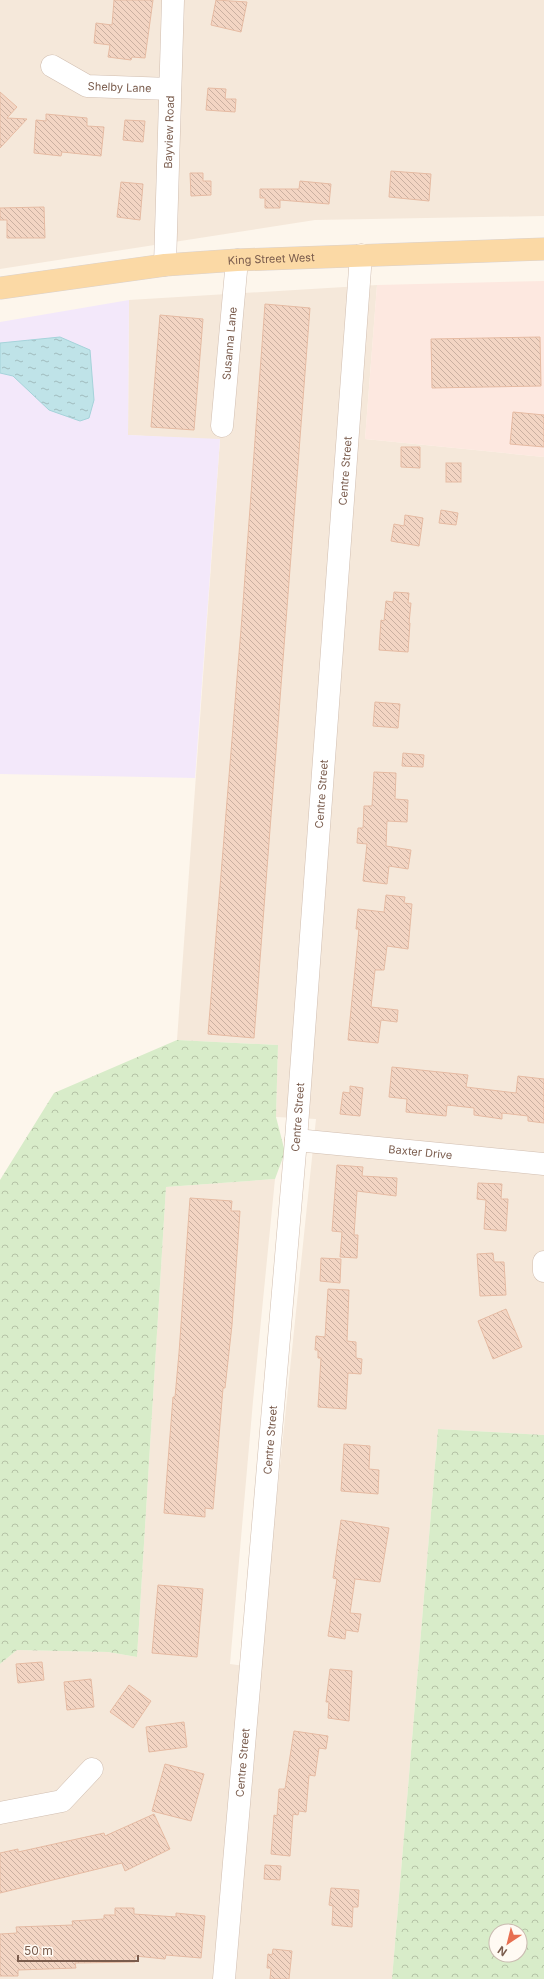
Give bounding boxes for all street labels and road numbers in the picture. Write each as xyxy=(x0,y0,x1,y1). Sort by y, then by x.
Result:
street label: Shelby Lane xyxy=(88,79,152,95)
street label: Bayview Road xyxy=(161,95,177,169)
street label: King Street West xyxy=(227,250,315,268)
street label: Susanna Lane xyxy=(219,306,240,380)
street label: Centre Street xyxy=(336,435,355,506)
street label: Centre Street xyxy=(312,759,331,829)
street label: Centre Street xyxy=(288,1082,307,1152)
street label: Baxter Drive xyxy=(388,1142,453,1162)
street label: Centre Street xyxy=(260,1405,280,1475)
street label: Centre Street xyxy=(233,1727,253,1798)

